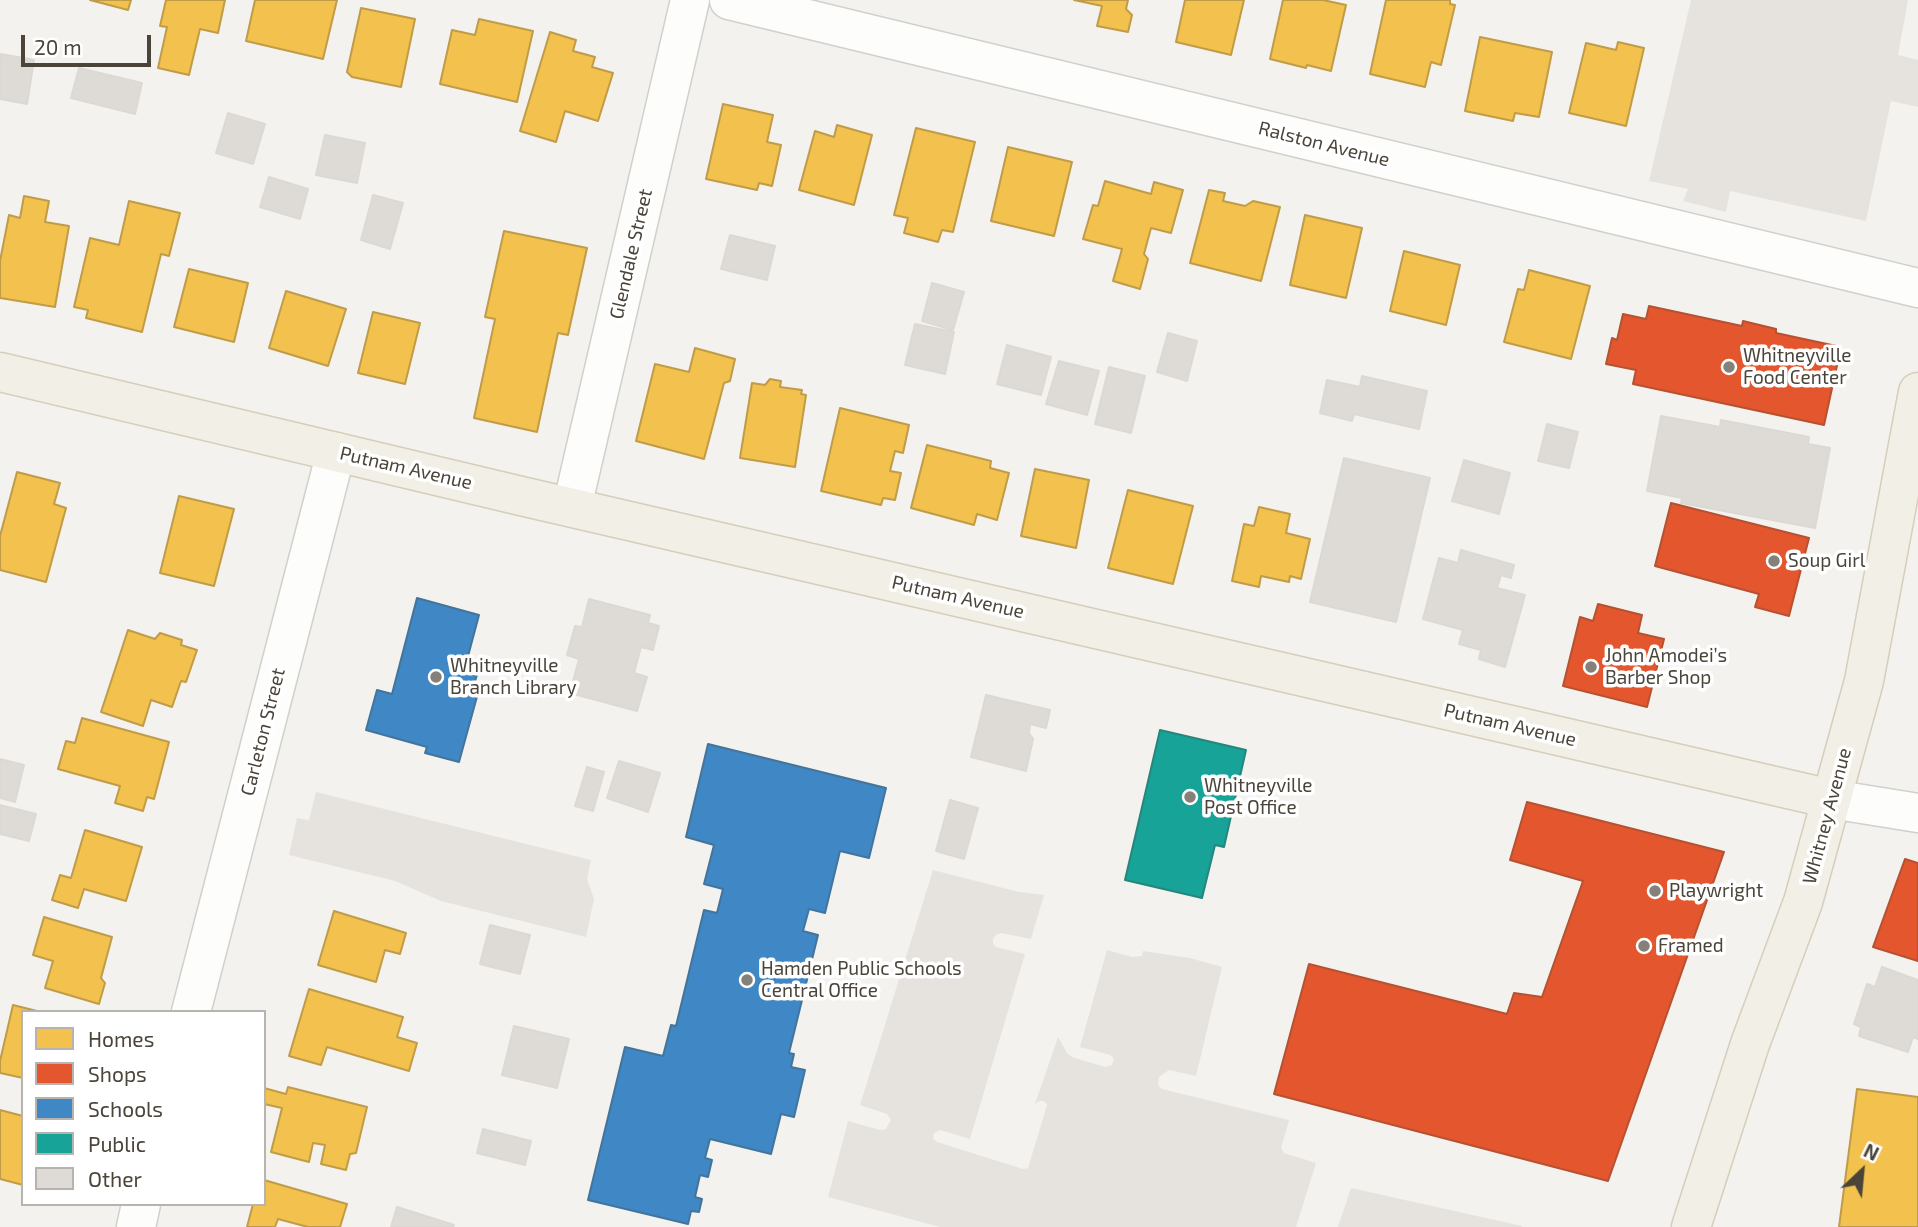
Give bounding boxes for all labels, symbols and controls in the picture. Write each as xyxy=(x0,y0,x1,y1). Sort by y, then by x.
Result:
scale bar xyxy=(24,21,154,65)
text: 20 m xyxy=(34,34,82,59)
street label: Ralston Avenue xyxy=(1256,117,1392,171)
street label: Glendale Street xyxy=(605,187,657,321)
place label: Whitneyville Food Center xyxy=(1743,345,1852,389)
marker: Whitneyville Food Center xyxy=(1721,359,1737,375)
street label: Putnam Avenue xyxy=(338,442,474,494)
place label: Soup Girl xyxy=(1788,550,1865,572)
marker: Soup Girl xyxy=(1766,553,1782,569)
street label: Putnam Avenue xyxy=(890,571,1026,623)
place label: John Amodei’s Barber Shop xyxy=(1605,645,1727,689)
place label: Whitneyville Branch Library xyxy=(450,655,576,699)
marker: John Amodei’s Barber Shop xyxy=(1583,659,1599,675)
street label: Carleton Street xyxy=(236,666,290,798)
marker: Whitneyville Branch Library xyxy=(428,669,444,685)
street label: Putnam Avenue xyxy=(1442,699,1578,751)
street label: Whitney Avenue xyxy=(1798,745,1856,887)
place label: Whitneyville Post Office xyxy=(1204,775,1313,819)
marker: Whitneyville Post Office xyxy=(1182,789,1198,805)
place label: Playwright xyxy=(1669,880,1763,902)
marker: Playwright xyxy=(1647,883,1663,899)
place label: Framed xyxy=(1658,935,1724,957)
marker: Framed xyxy=(1636,938,1652,954)
place label: Hamden Public Schools Central Office xyxy=(761,958,962,1002)
marker: Hamden Public Schools Central Office xyxy=(739,972,755,988)
legend xyxy=(21,1010,266,1206)
text: Homes xyxy=(88,1026,154,1051)
text: Shops xyxy=(88,1061,147,1086)
text: Schools xyxy=(88,1096,163,1121)
text: Public xyxy=(88,1131,146,1156)
north arrow xyxy=(1827,1136,1897,1206)
text: N xyxy=(1860,1138,1883,1165)
text: Other xyxy=(88,1166,142,1191)

